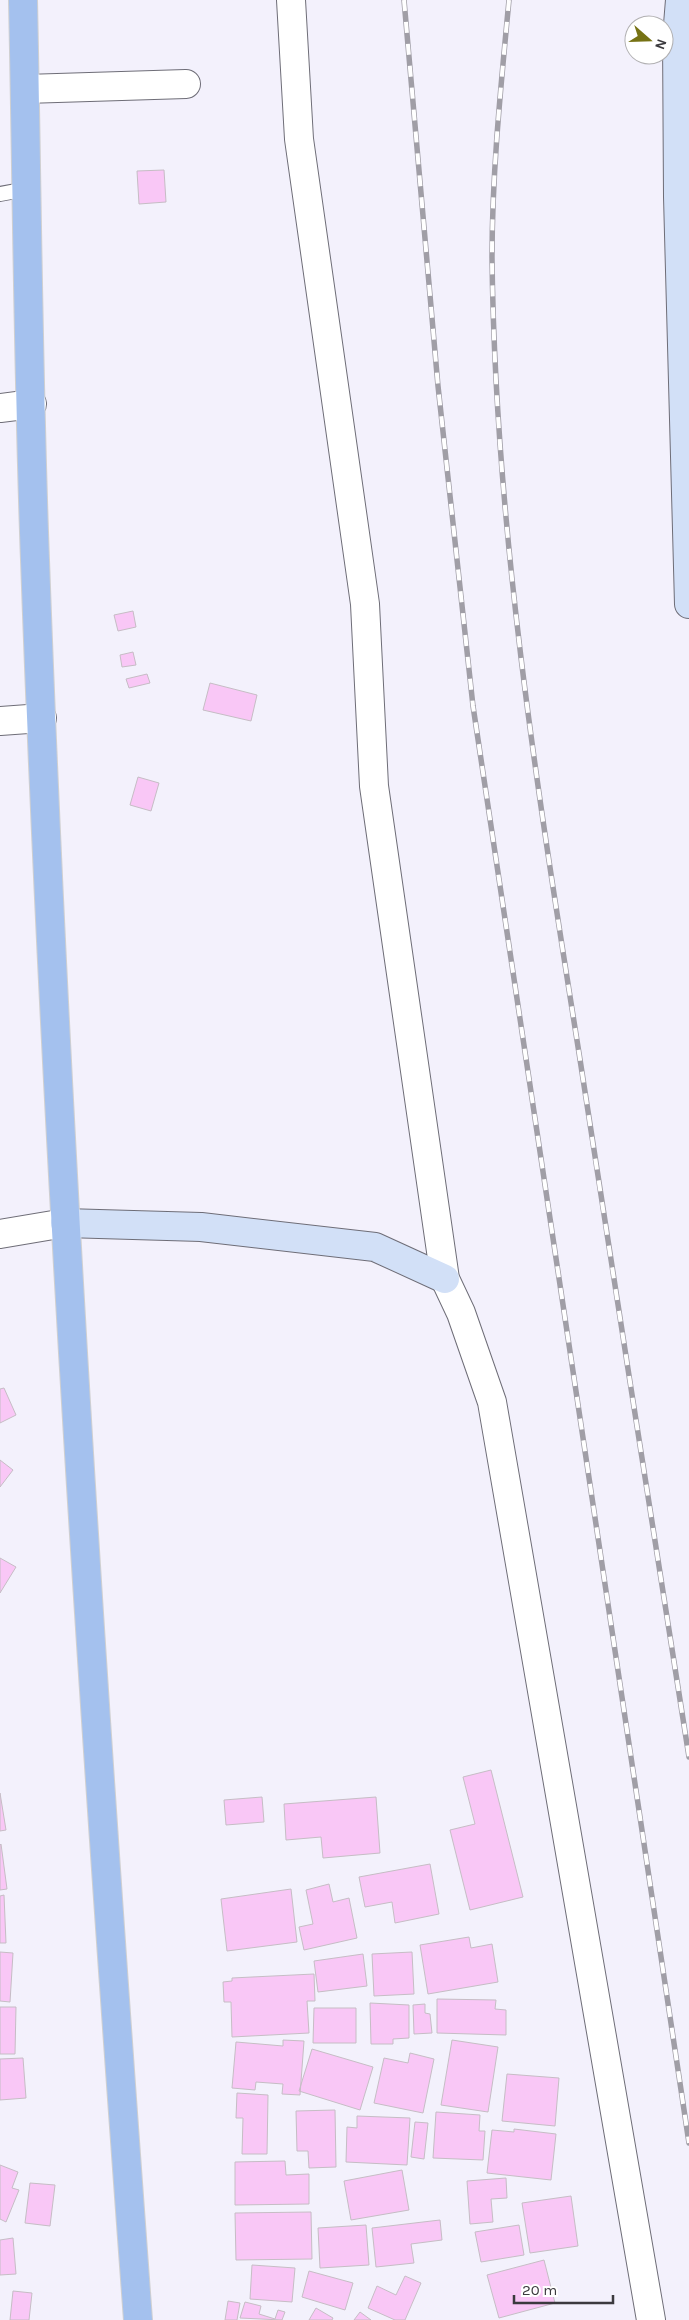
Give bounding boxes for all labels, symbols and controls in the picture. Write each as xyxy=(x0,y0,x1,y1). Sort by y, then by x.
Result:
north arrow xyxy=(624,15,674,65)
text: N xyxy=(651,37,670,52)
scale bar xyxy=(514,2272,613,2304)
text: 20 m xyxy=(522,2281,557,2299)

